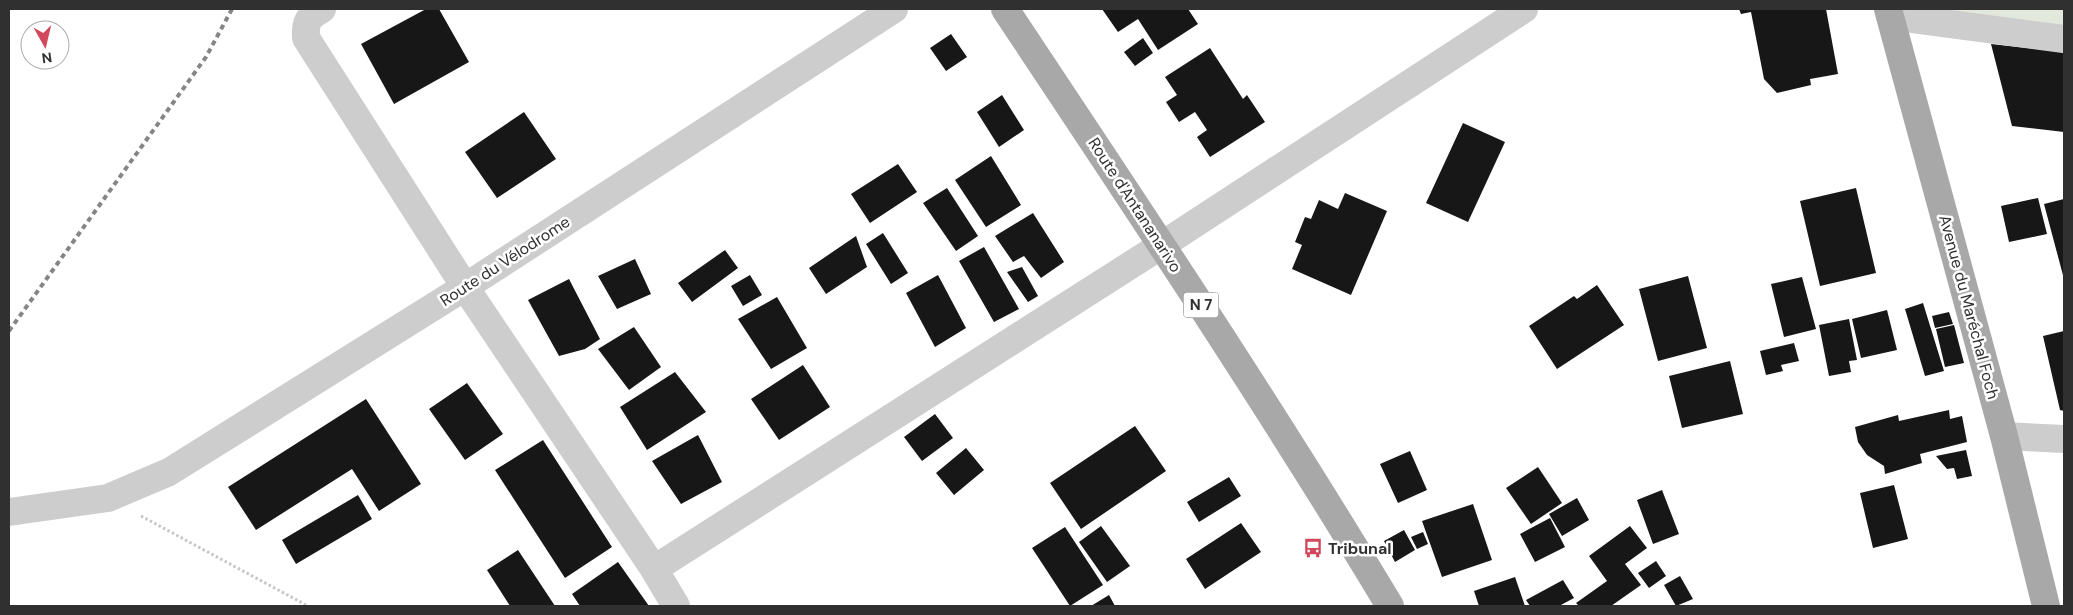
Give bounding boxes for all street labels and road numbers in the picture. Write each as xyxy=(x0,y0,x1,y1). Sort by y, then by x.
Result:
street label: Route d'Antananarivo xyxy=(1084,134,1186,276)
street label: Route du Vélodrome xyxy=(436,211,574,311)
street label: Avenue du Maréchal Foch xyxy=(1934,213,2004,401)
road number: N 7 xyxy=(1184,292,1218,318)

